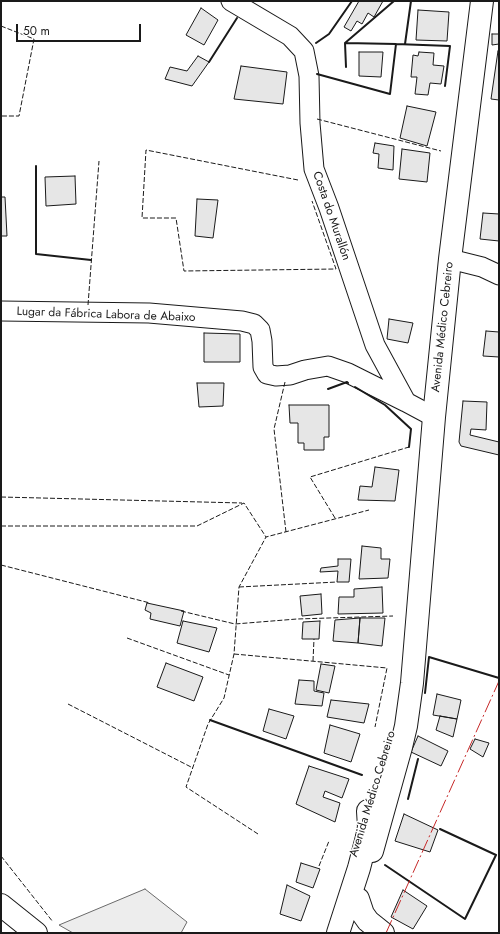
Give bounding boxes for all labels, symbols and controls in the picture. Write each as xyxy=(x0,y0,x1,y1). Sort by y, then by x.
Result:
scale bar xyxy=(18,16,143,42)
text: 50 m xyxy=(23,22,50,40)
street label: Costa do Murallón xyxy=(309,170,353,262)
street label: Avenida Médico Cebreiro xyxy=(429,261,457,393)
street label: Lugar da Fábrica Labora de Abaixo xyxy=(16,305,196,325)
street label: Avenida Médico Cebreiro xyxy=(347,729,399,859)

